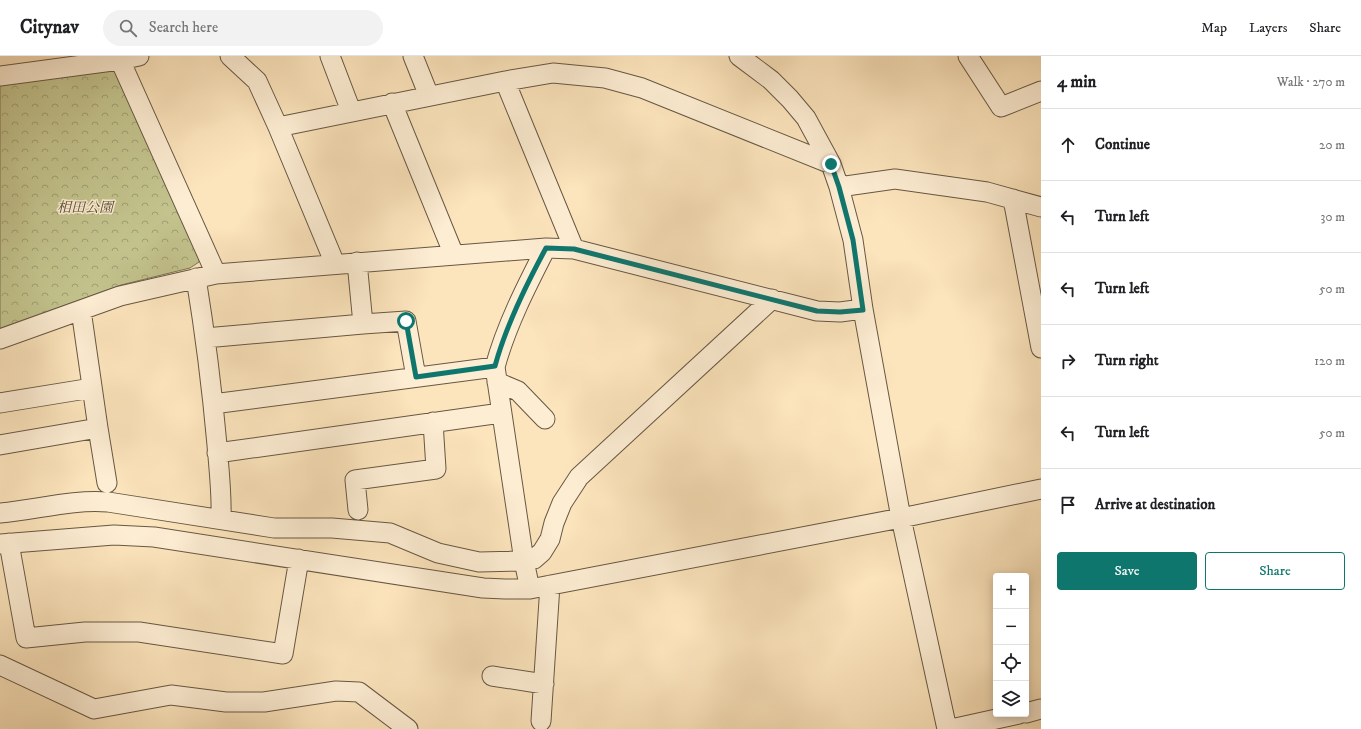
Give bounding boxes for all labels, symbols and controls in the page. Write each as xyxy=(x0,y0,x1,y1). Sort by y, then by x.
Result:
search box xyxy=(103,10,383,46)
text: Citynav xyxy=(20,16,79,39)
icon: search xyxy=(117,17,139,39)
text: Search here xyxy=(149,18,218,37)
text: Map xyxy=(1201,19,1227,37)
text: Layers xyxy=(1249,19,1287,37)
text: Share xyxy=(1309,19,1341,37)
text: 4 min xyxy=(1057,71,1096,93)
text: Walk · 270 m xyxy=(1277,74,1345,90)
icon: ahead xyxy=(1057,134,1079,156)
text: Continue xyxy=(1095,135,1150,154)
text: 20 m xyxy=(1319,137,1345,153)
route end xyxy=(822,155,840,173)
park label: 相田公園 xyxy=(57,199,115,217)
icon: left xyxy=(1057,206,1079,228)
text: Turn left xyxy=(1095,207,1149,226)
text: 30 m xyxy=(1321,209,1345,225)
icon: left xyxy=(1057,278,1079,300)
text: Turn left xyxy=(1095,279,1149,298)
text: 50 m xyxy=(1319,281,1345,297)
route start xyxy=(397,312,415,330)
icon: right xyxy=(1057,350,1079,372)
text: Turn right xyxy=(1095,351,1158,370)
text: 120 m xyxy=(1314,353,1345,369)
icon: left xyxy=(1057,422,1079,444)
text: Turn left xyxy=(1095,423,1149,442)
text: 50 m xyxy=(1319,425,1345,441)
icon: arrive xyxy=(1057,494,1079,516)
text: Arrive at destination xyxy=(1095,495,1215,514)
button: Save xyxy=(1057,552,1197,590)
button: Share xyxy=(1205,552,1345,590)
map controls xyxy=(993,573,1029,717)
button: + xyxy=(993,573,1029,609)
button: − xyxy=(993,609,1029,645)
button: locate xyxy=(993,645,1029,681)
button: layers xyxy=(993,681,1029,717)

